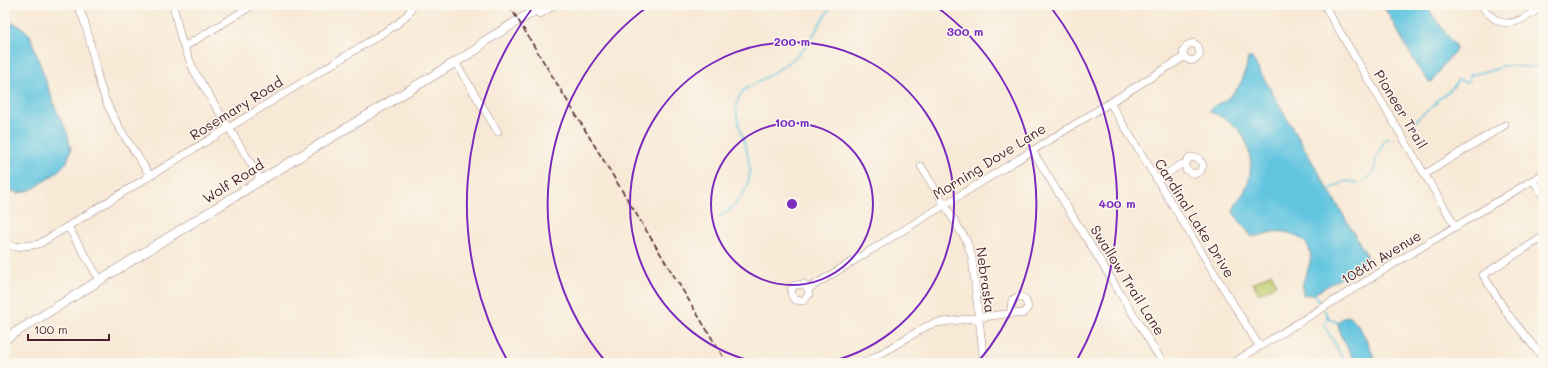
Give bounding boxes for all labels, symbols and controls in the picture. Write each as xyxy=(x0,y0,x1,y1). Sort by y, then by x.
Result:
text: 300 m xyxy=(947,23,983,39)
text: 200 m xyxy=(774,33,810,49)
street label: Pioneer Trail xyxy=(1370,66,1432,152)
street label: Rosemary Road xyxy=(186,72,286,144)
text: 100 m xyxy=(775,114,809,130)
street label: Morning Dove Lane xyxy=(929,119,1049,203)
street label: Wolf Road xyxy=(199,155,267,207)
street label: Cardinal Lake Drive xyxy=(1151,155,1239,281)
text: 400 m xyxy=(1099,195,1135,211)
centre of rings xyxy=(785,197,799,211)
street label: Swallow Trail Lane xyxy=(1086,221,1170,339)
street label: 108th Avenue xyxy=(1337,226,1425,288)
street label: Nebraska xyxy=(972,246,1000,314)
scale bar xyxy=(28,316,109,342)
text: 100 m xyxy=(34,321,68,337)

